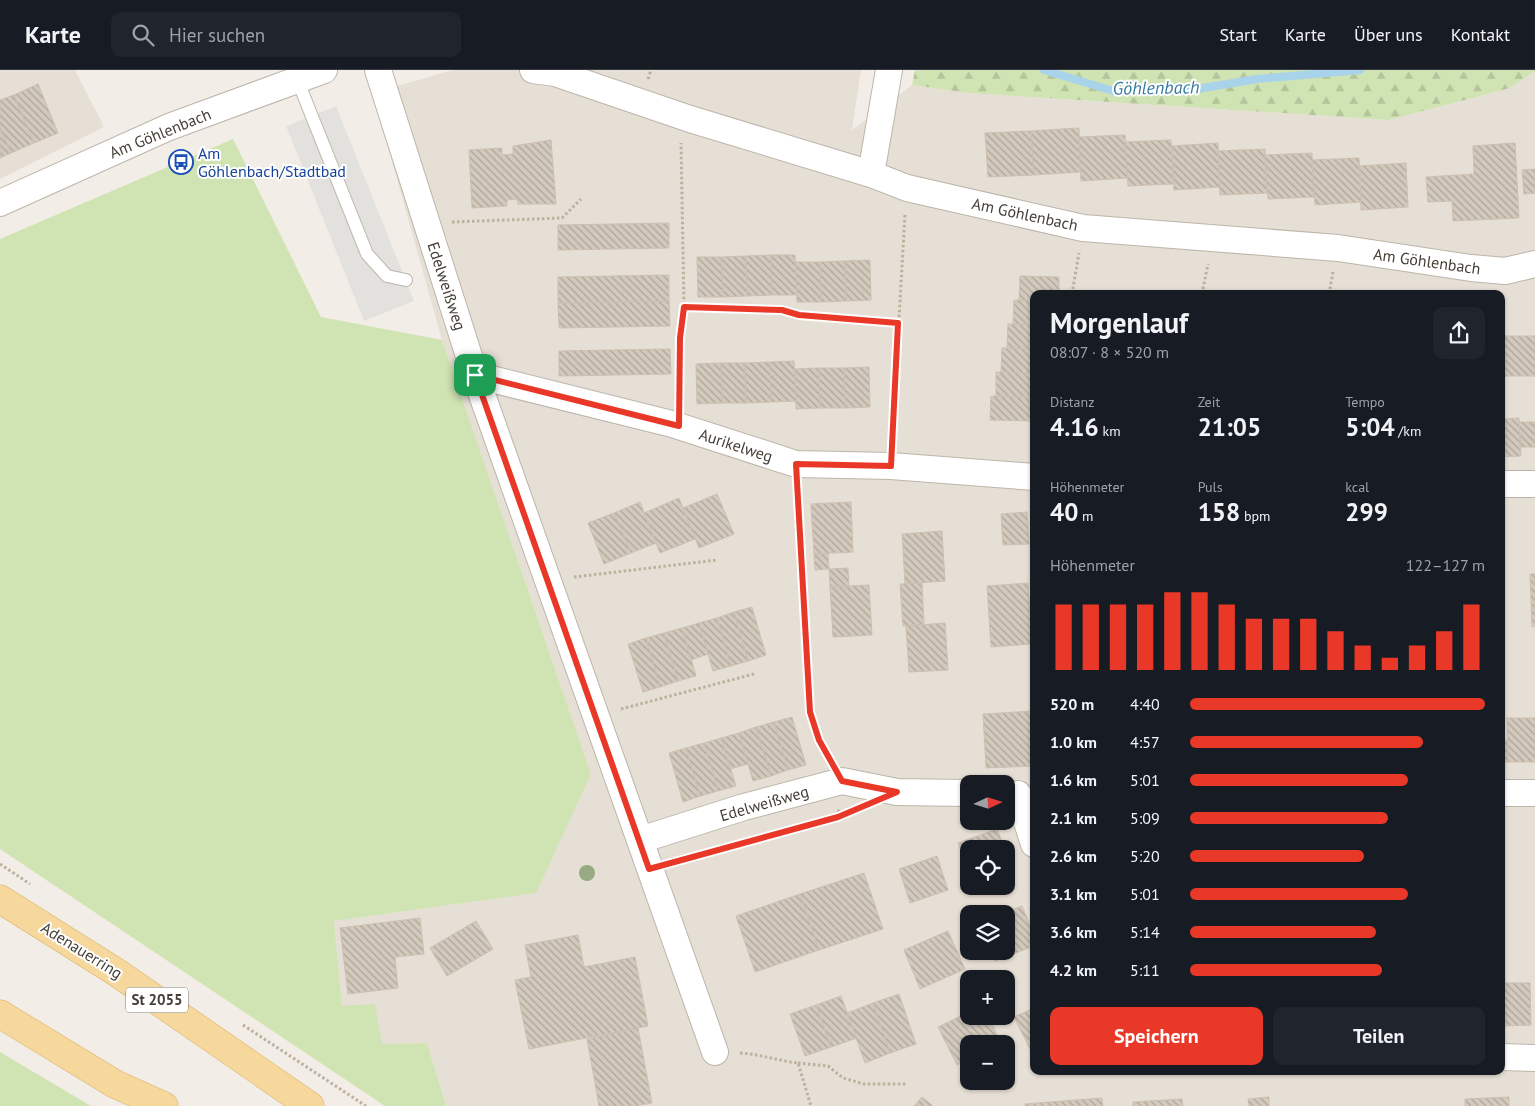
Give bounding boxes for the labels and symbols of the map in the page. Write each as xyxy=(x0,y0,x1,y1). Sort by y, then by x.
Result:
water label: Göhlenbach xyxy=(1112,75,1200,100)
street label: Am Göhlenbach xyxy=(106,104,214,162)
place label: Am Göhlenbach/Stadtbad xyxy=(198,143,346,181)
bus stop icon: Am Göhlenbach/Stadtbad xyxy=(168,149,194,175)
street label: Am Göhlenbach xyxy=(970,193,1080,235)
street label: Edelweißweg xyxy=(423,239,471,333)
street label: Am Göhlenbach xyxy=(1372,244,1482,278)
pin xyxy=(454,354,496,396)
street label: Aurikelweg xyxy=(697,424,775,466)
north arrow xyxy=(960,775,1015,830)
street label: Edelweißweg xyxy=(717,781,811,825)
street label: Adenauerring xyxy=(38,917,126,983)
road number: St 2055 xyxy=(126,988,188,1012)

